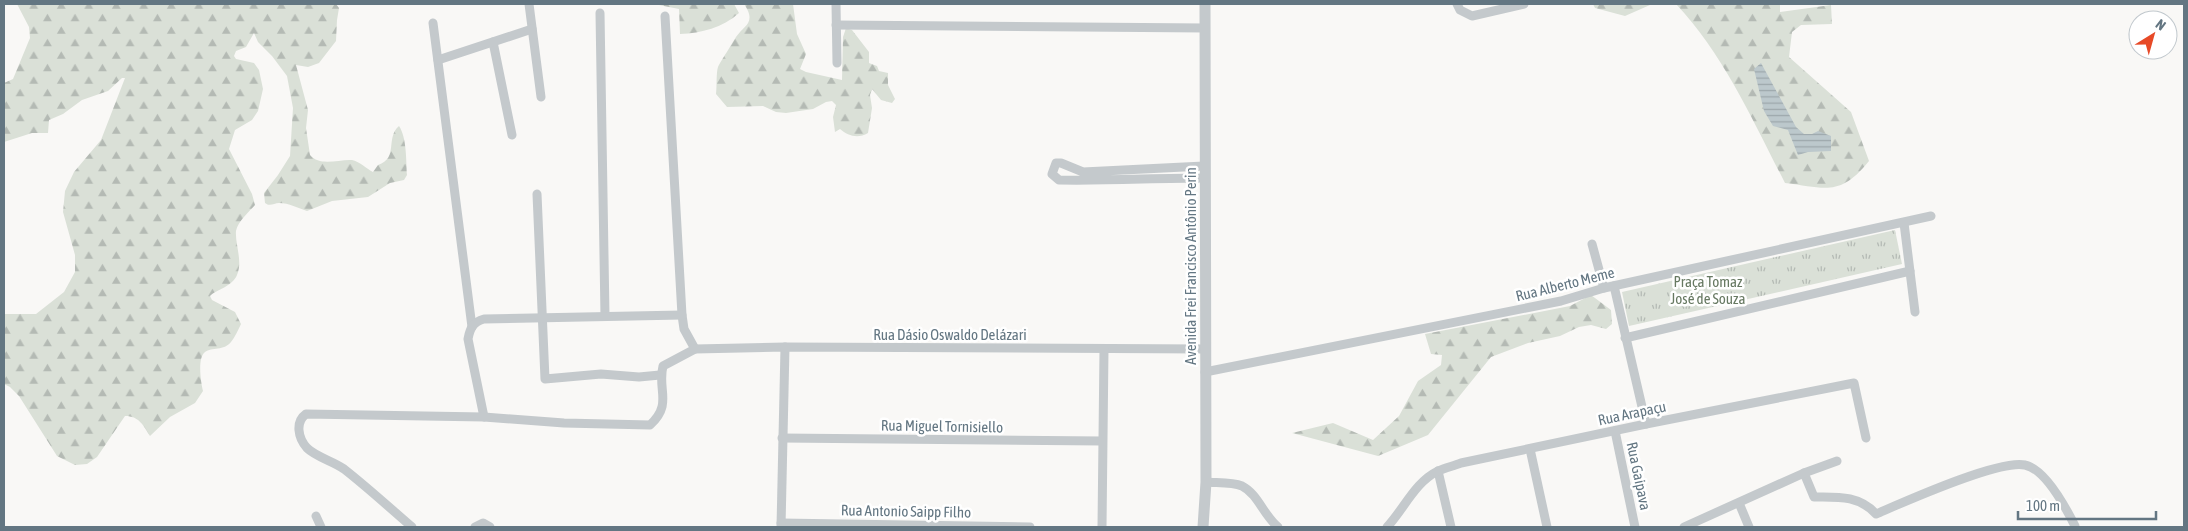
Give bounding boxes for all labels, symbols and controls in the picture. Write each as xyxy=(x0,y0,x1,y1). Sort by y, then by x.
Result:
north arrow xyxy=(2128,10,2178,60)
text: N xyxy=(2153,16,2169,33)
street label: Avenida Frei Francisco Antônio Perin xyxy=(1182,167,1199,365)
street label: Rua Alberto Meme xyxy=(1514,263,1616,304)
park label: Praça Tomaz José de Souza xyxy=(1671,273,1745,307)
street label: Rua Dásio Oswaldo Delázari xyxy=(873,326,1027,343)
street label: Rua Arapaçu xyxy=(1596,398,1668,428)
street label: Rua Miguel Tornisiello xyxy=(881,416,1003,436)
street label: Rua Gaipava xyxy=(1623,440,1655,512)
scale bar xyxy=(2018,488,2156,520)
text: 100 m xyxy=(2026,497,2060,514)
street label: Rua Antonio Saipp Filho xyxy=(841,501,971,521)

